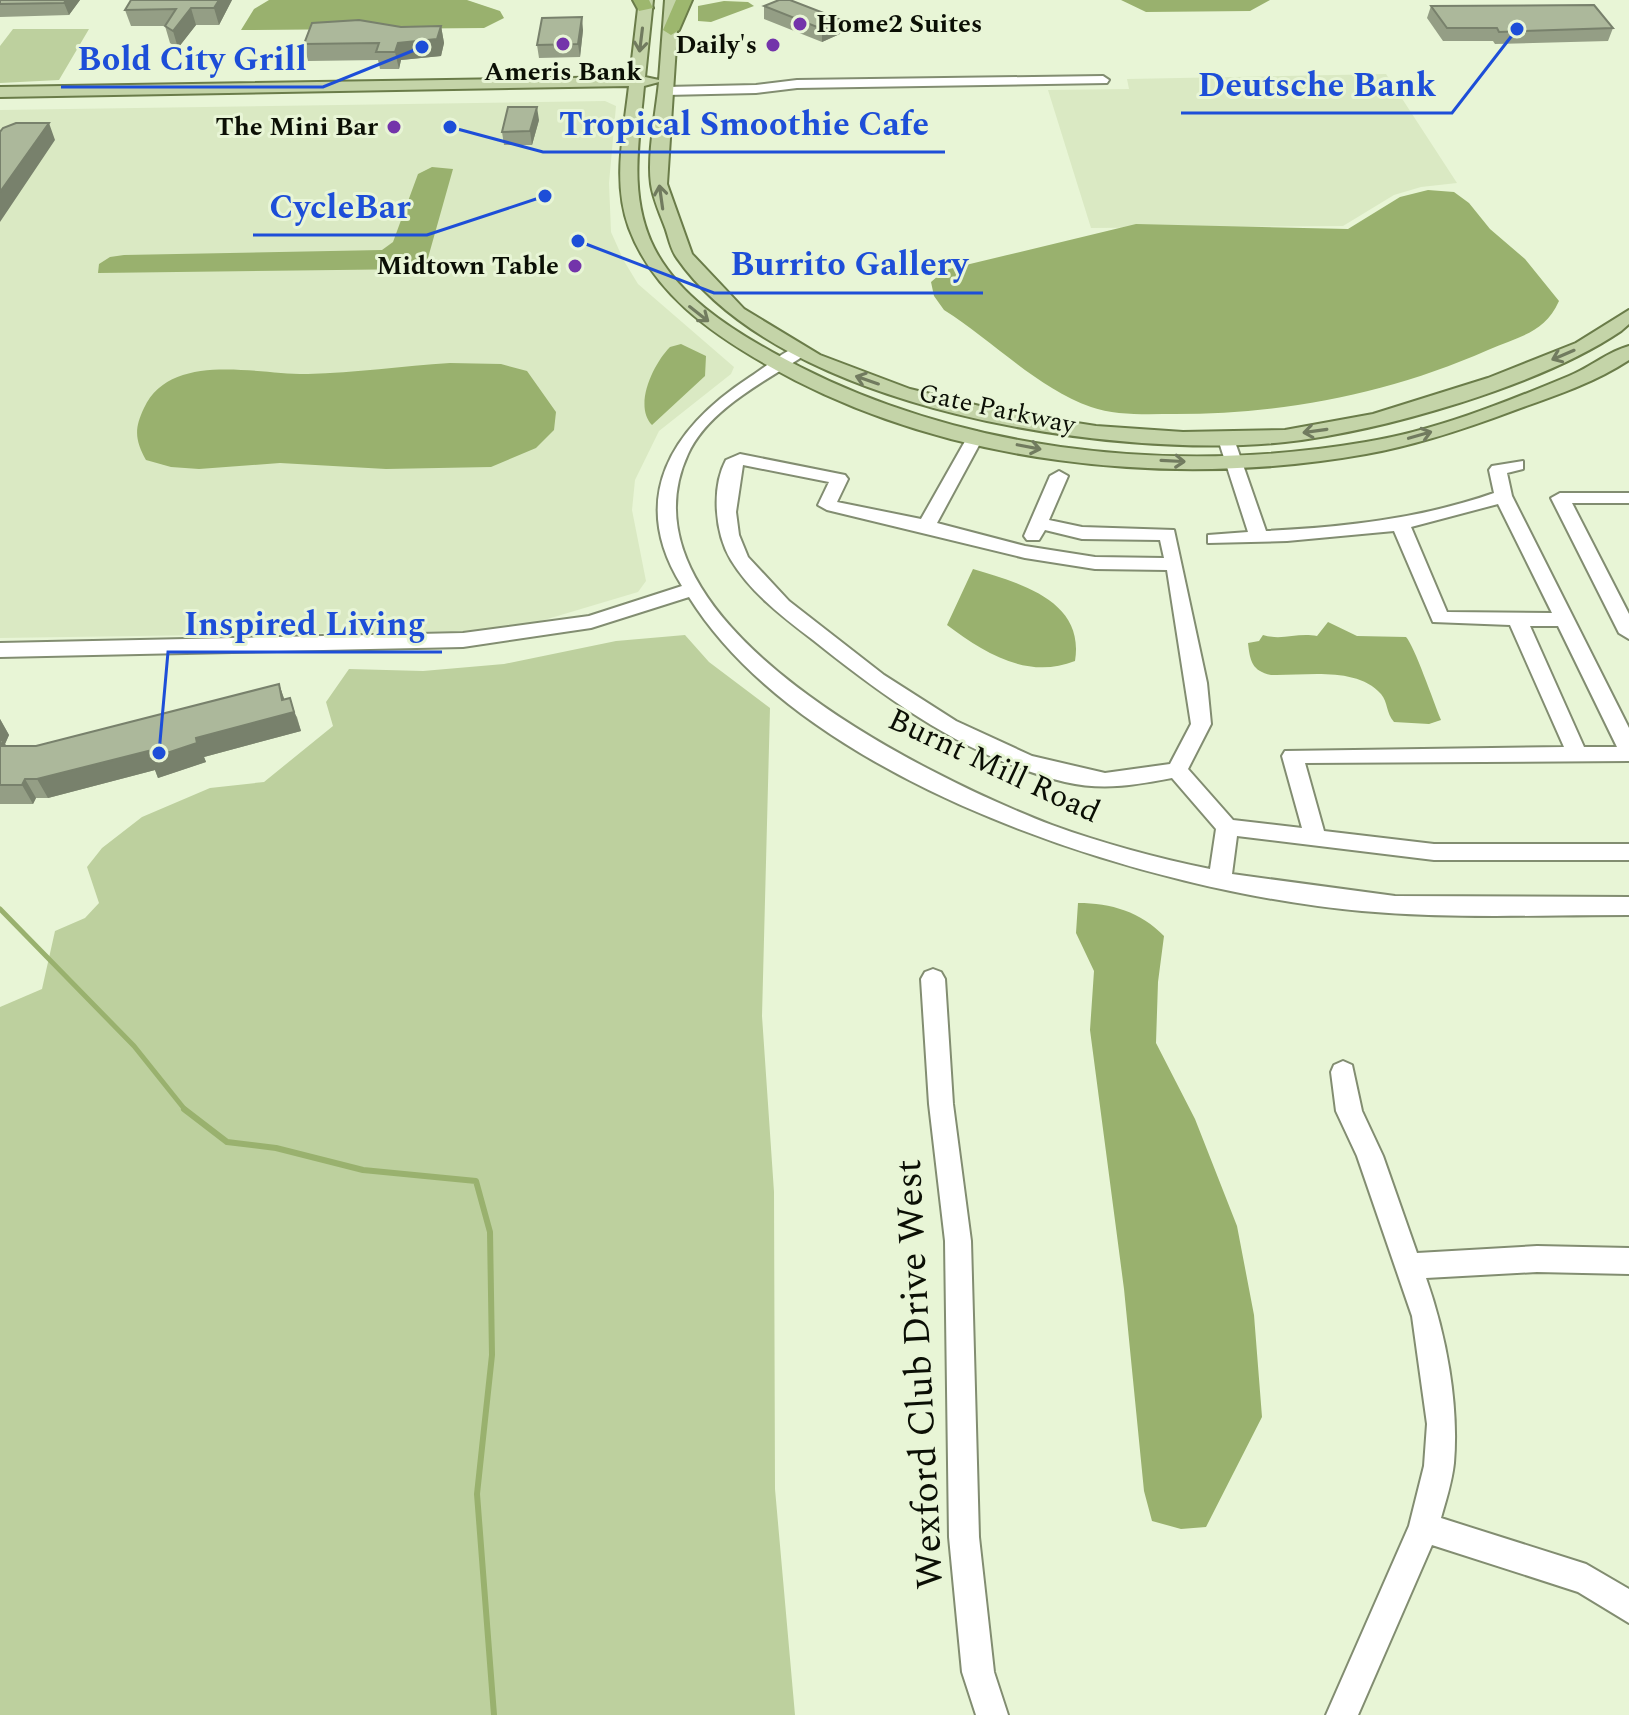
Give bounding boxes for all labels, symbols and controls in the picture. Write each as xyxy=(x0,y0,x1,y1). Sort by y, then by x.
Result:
place label: Home2 Suites xyxy=(816,4,982,44)
marker: Home2 Suites xyxy=(791,15,809,33)
place label: Daily's xyxy=(675,25,757,65)
one-way arrow xyxy=(634,26,649,53)
callout: Bold City Grill xyxy=(61,29,323,87)
text: Bold City Grill xyxy=(77,34,307,86)
marker: Ameris Bank xyxy=(554,35,572,53)
marker: Daily's xyxy=(764,36,782,54)
place label: Ameris Bank xyxy=(484,52,642,92)
callout: Deutsche Bank xyxy=(1181,55,1452,113)
text: Deutsche Bank xyxy=(1198,60,1437,112)
callout: Tropical Smoothie Cafe xyxy=(543,94,945,152)
text: Tropical Smoothie Cafe xyxy=(559,99,929,151)
place label: The Mini Bar xyxy=(215,107,379,147)
marker: The Mini Bar xyxy=(385,118,403,136)
callout: CycleBar xyxy=(253,177,427,235)
text: CycleBar xyxy=(269,182,411,234)
one-way arrow xyxy=(653,185,668,210)
callout: Burrito Gallery xyxy=(714,235,983,293)
text: Burrito Gallery xyxy=(730,239,970,291)
place label: Midtown Table xyxy=(376,246,559,286)
marker: Midtown Table xyxy=(566,257,584,275)
one-way arrow xyxy=(688,305,709,323)
one-way arrow xyxy=(1551,349,1576,364)
one-way arrow xyxy=(855,372,879,386)
street label: Gate Parkway xyxy=(915,373,1081,445)
one-way arrow xyxy=(1302,423,1329,438)
one-way arrow xyxy=(1407,427,1433,442)
one-way arrow xyxy=(1016,440,1042,455)
one-way arrow xyxy=(1159,454,1186,469)
callout: Inspired Living xyxy=(168,594,442,652)
text: Inspired Living xyxy=(184,599,426,651)
street label: Burnt Mill Road xyxy=(880,695,1108,837)
street label: Wexford Club Drive West xyxy=(880,1158,960,1590)

